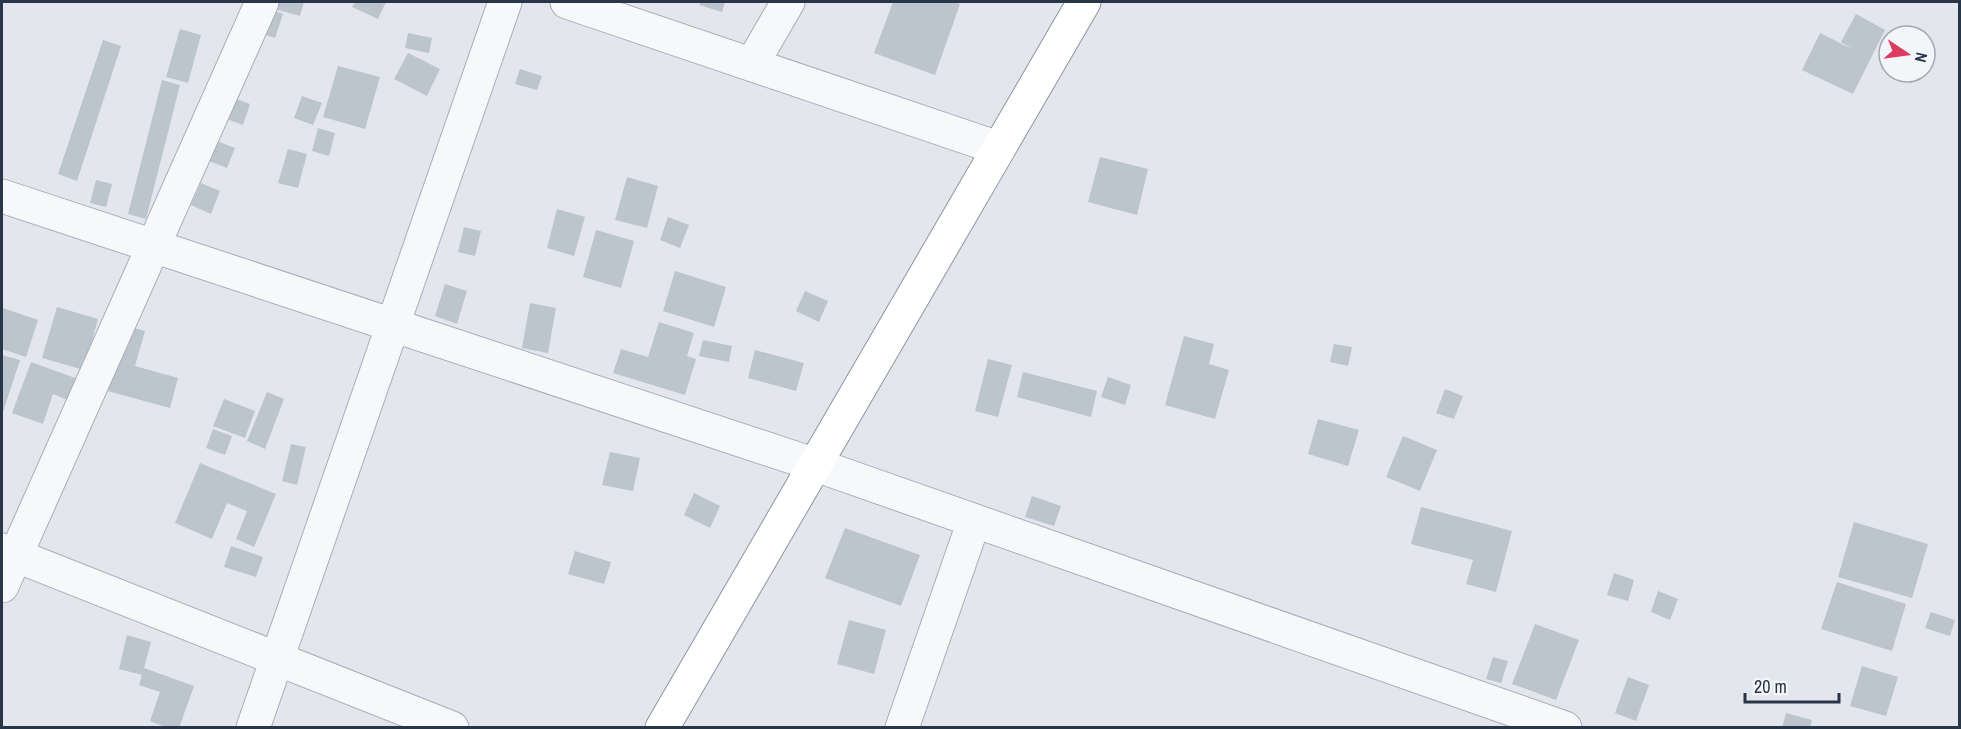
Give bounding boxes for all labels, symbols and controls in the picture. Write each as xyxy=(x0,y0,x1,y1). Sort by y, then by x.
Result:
north arrow xyxy=(1877,24,1937,84)
text: N xyxy=(1910,50,1933,64)
scale bar xyxy=(1745,666,1840,704)
text: 20 m xyxy=(1754,674,1787,699)

